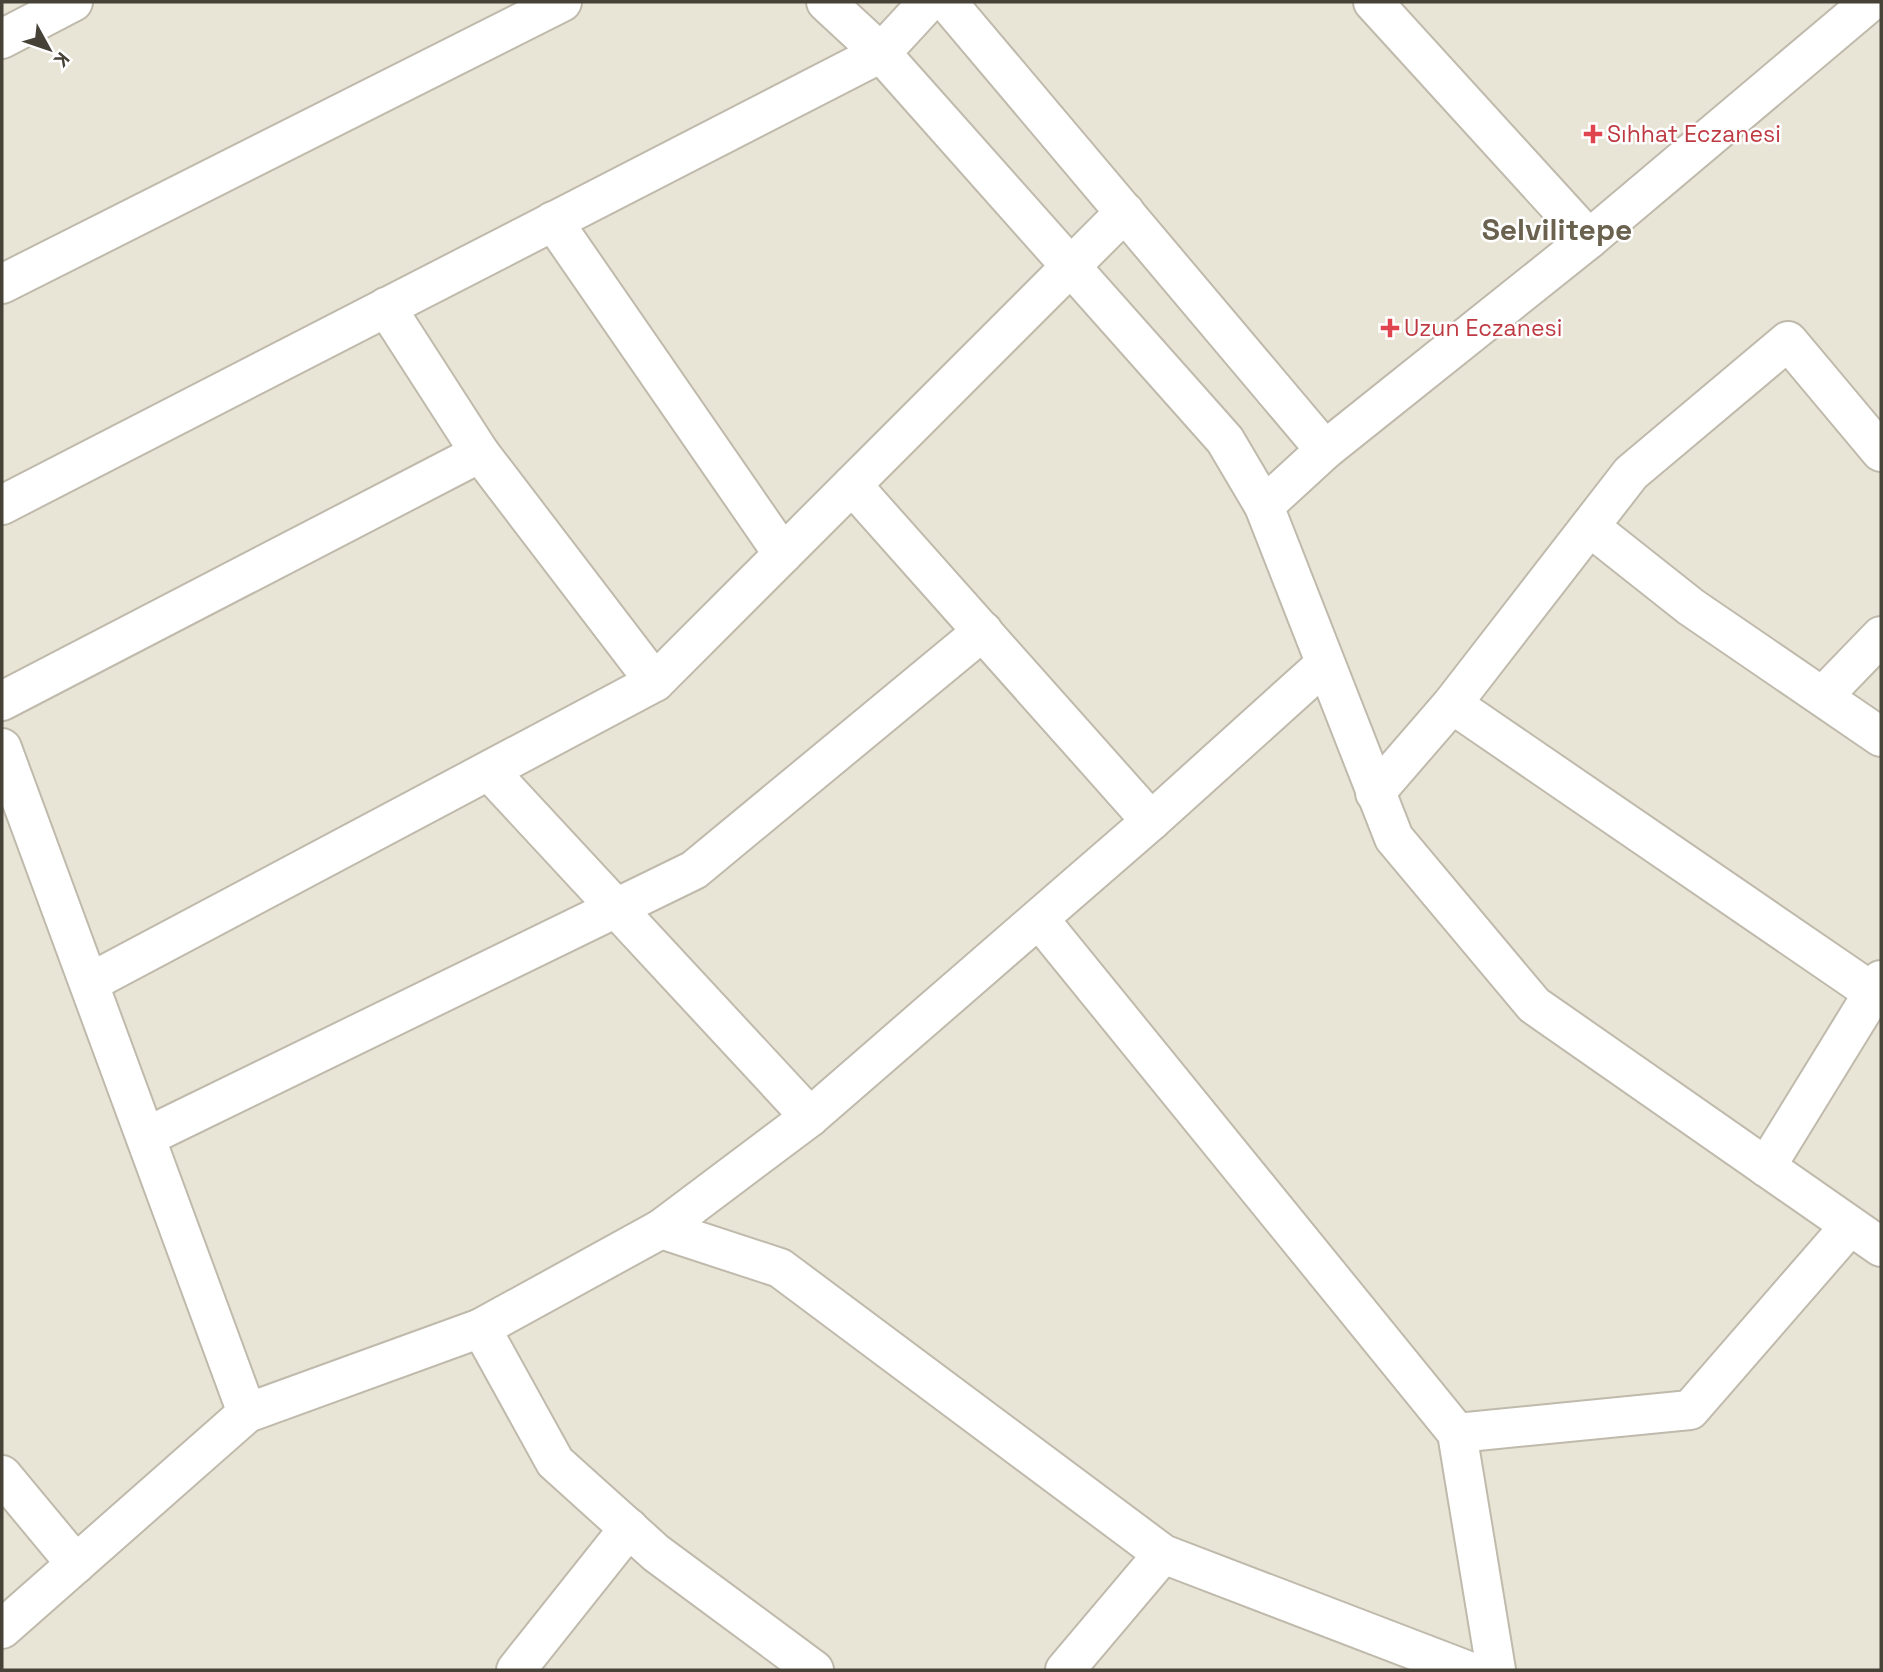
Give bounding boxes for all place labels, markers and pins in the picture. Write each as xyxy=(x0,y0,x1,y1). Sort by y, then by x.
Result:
place label: Sıhhat Eczanesi xyxy=(1607,119,1781,149)
marker: Sıhhat Eczanesi xyxy=(1585,126,1601,142)
place label: Uzun Eczanesi xyxy=(1404,313,1562,343)
marker: Uzun Eczanesi xyxy=(1382,320,1398,336)

